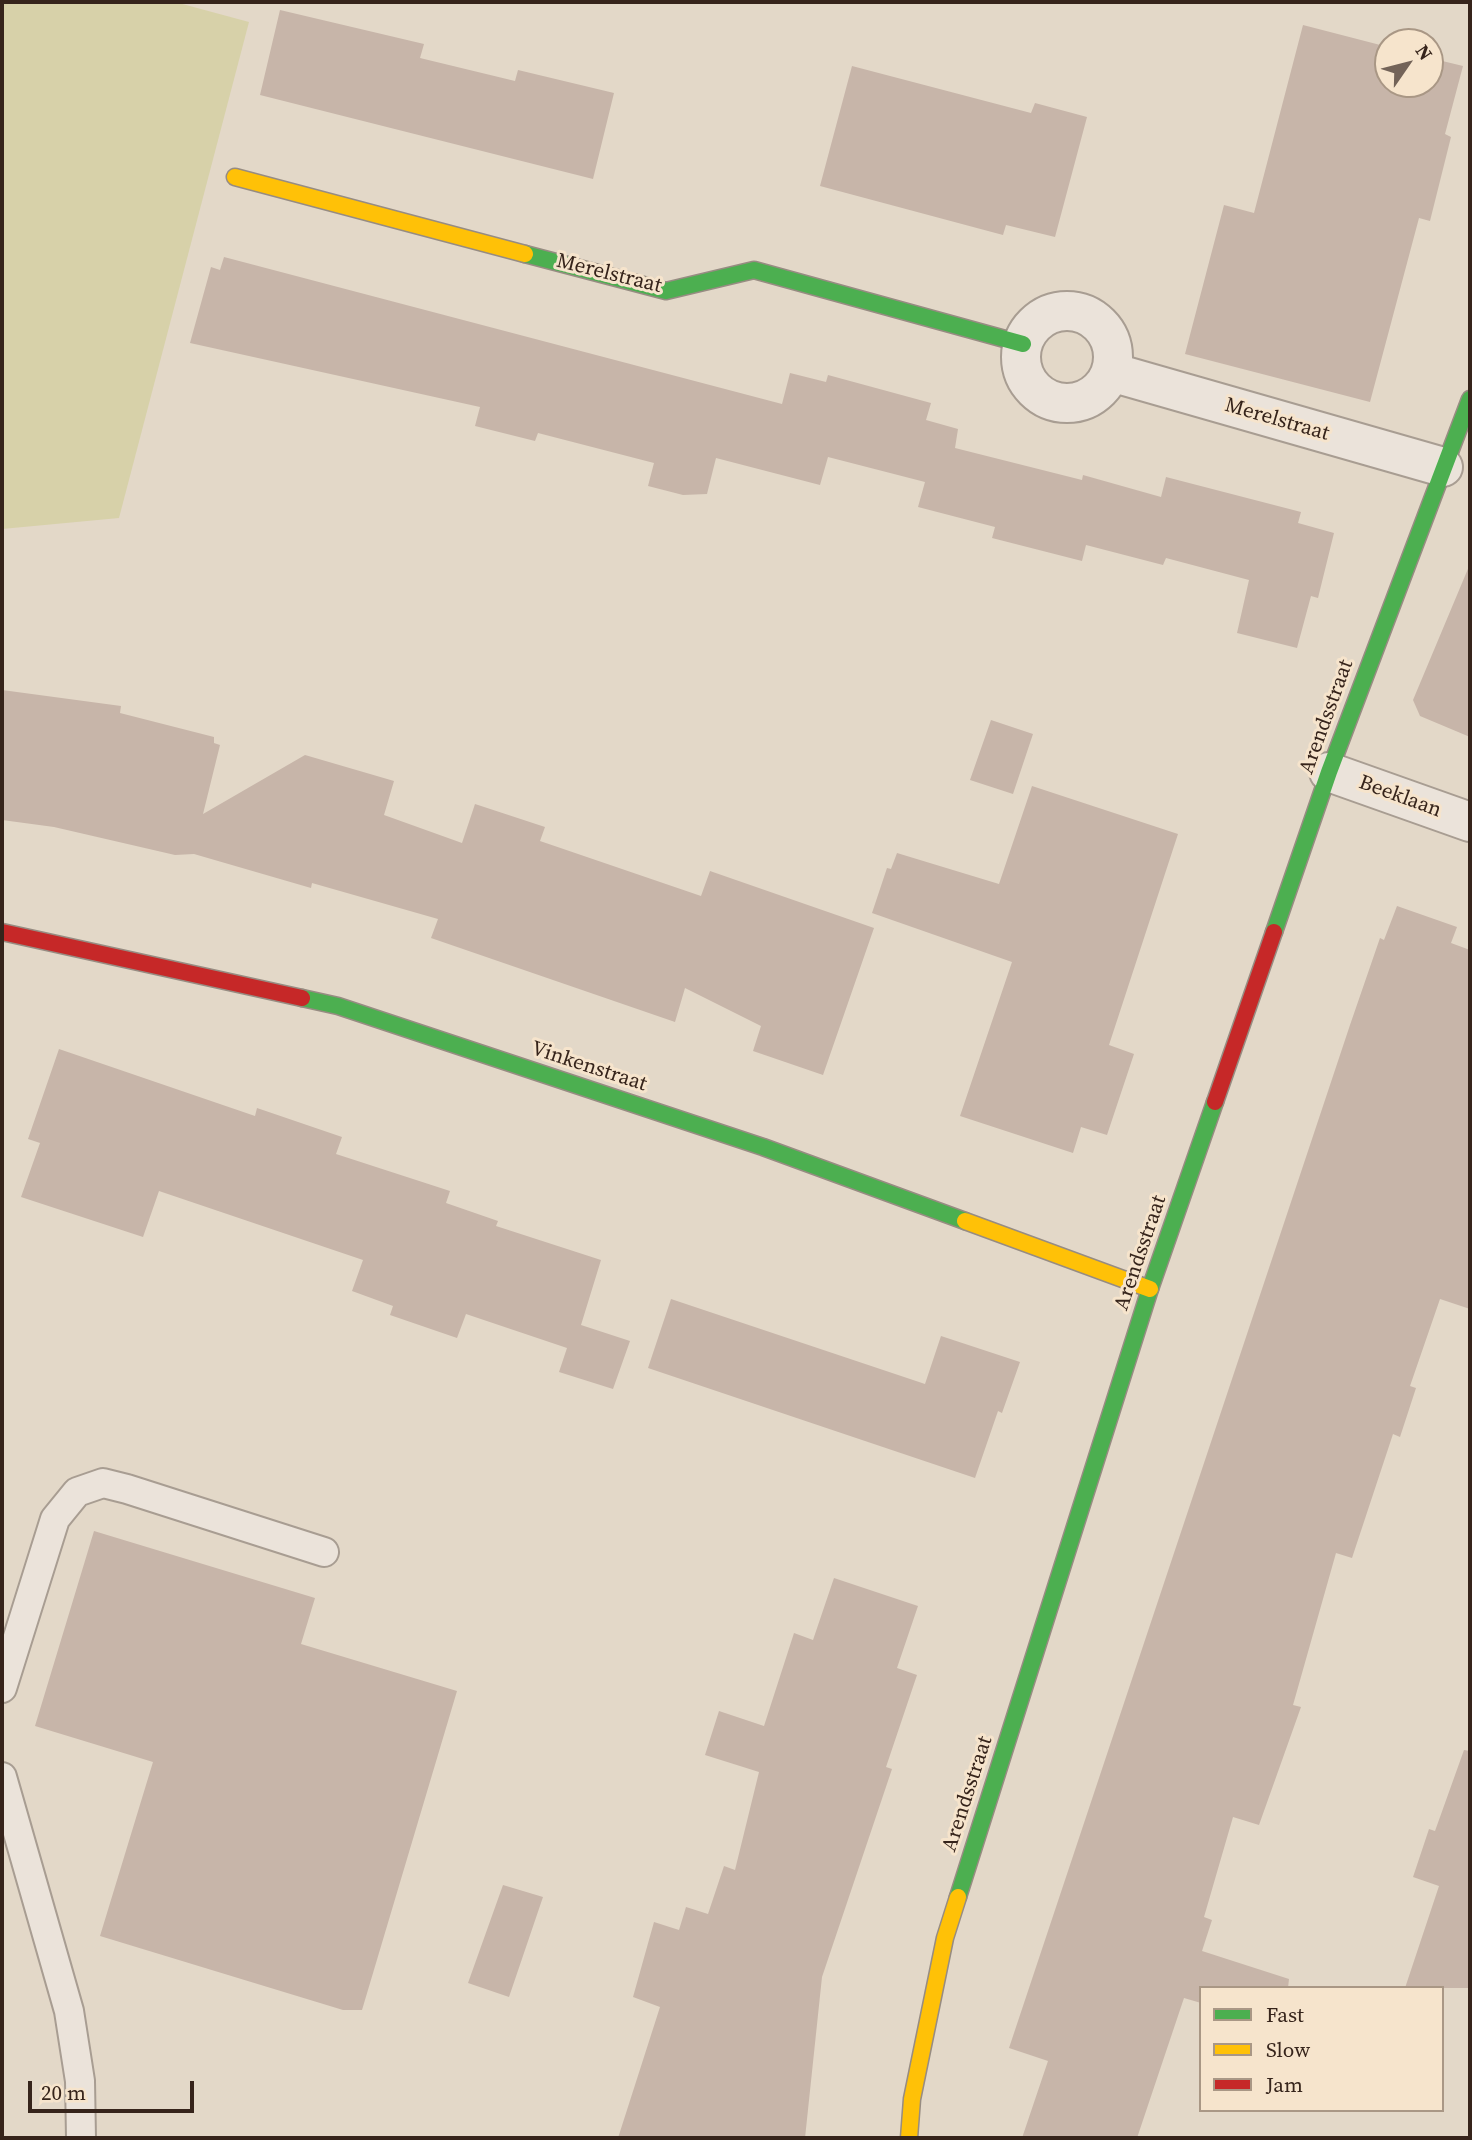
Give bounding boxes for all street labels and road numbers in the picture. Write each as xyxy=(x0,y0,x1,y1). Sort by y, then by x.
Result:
street label: Merelstraat xyxy=(554,249,664,299)
street label: Merelstraat xyxy=(1222,393,1332,447)
street label: Arendsstraat xyxy=(1295,656,1359,778)
street label: Beeklaan xyxy=(1355,770,1445,824)
street label: Vinkenstraat xyxy=(528,1037,650,1097)
street label: Arendsstraat xyxy=(1110,1192,1172,1314)
street label: Arendsstraat xyxy=(937,1733,999,1855)

